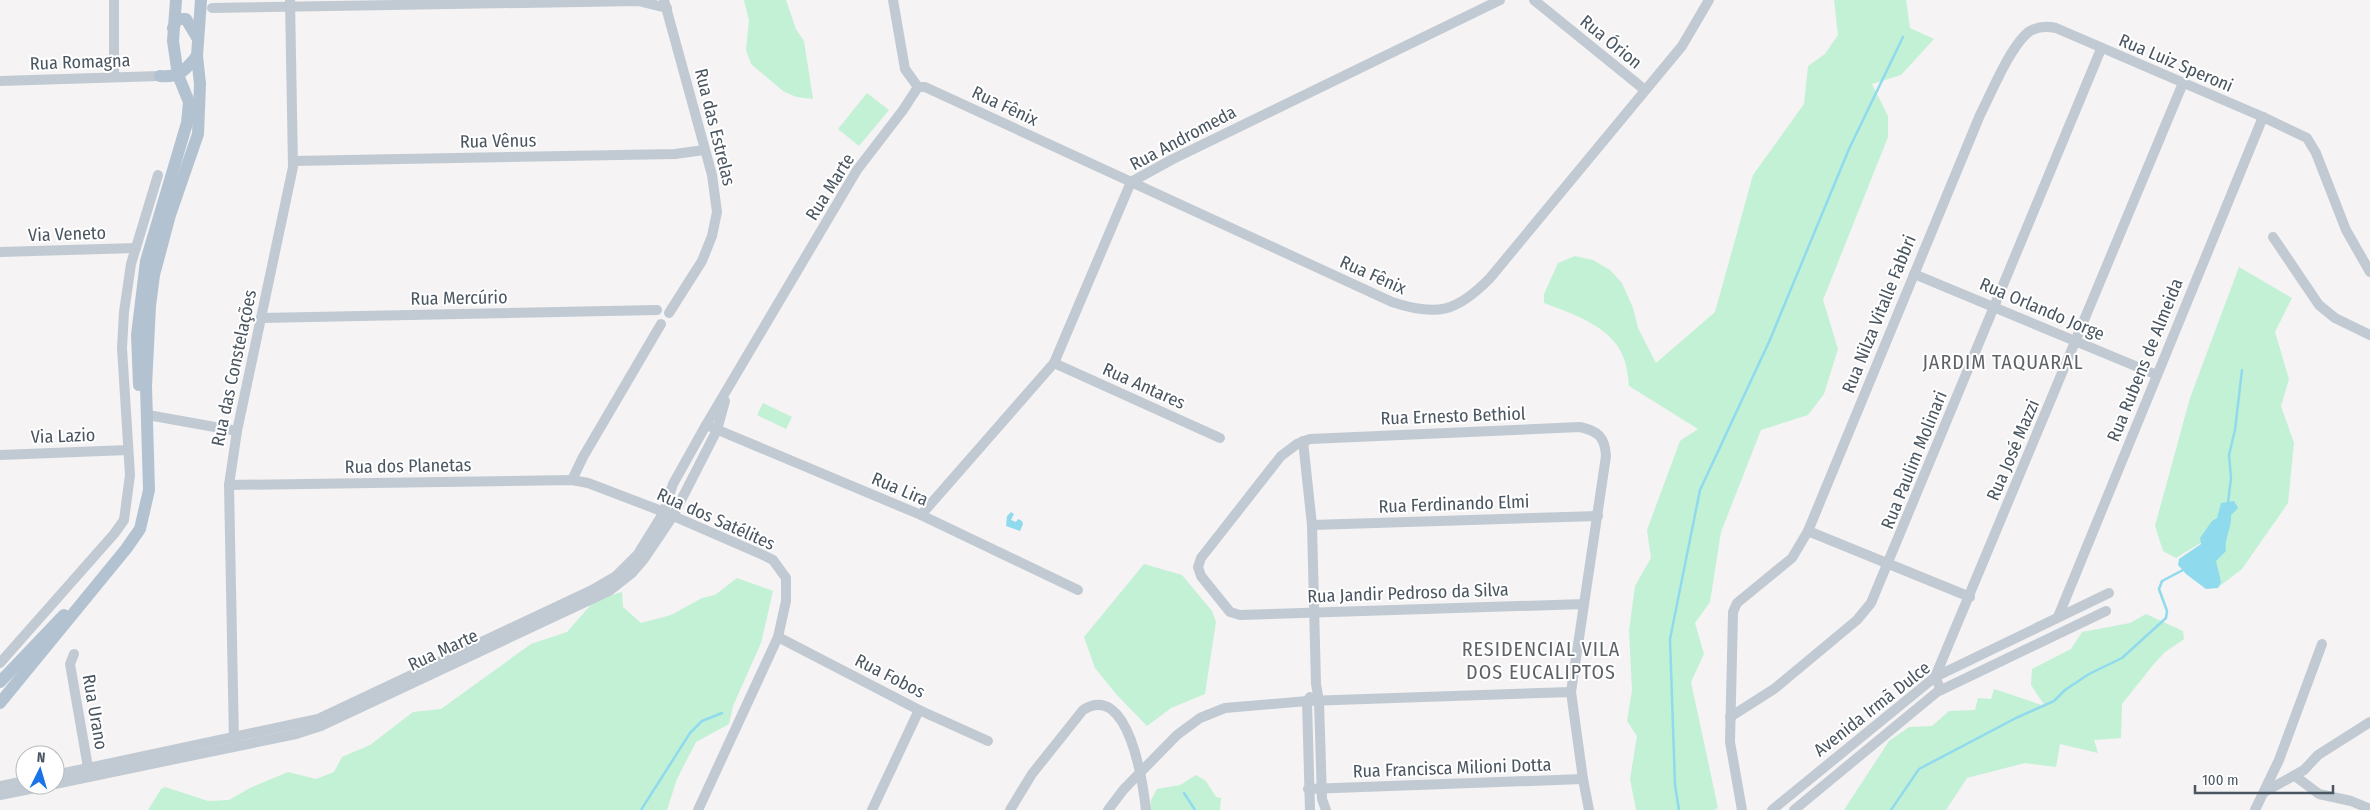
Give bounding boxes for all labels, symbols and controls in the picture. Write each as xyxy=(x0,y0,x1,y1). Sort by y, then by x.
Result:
street label: Rua Órion xyxy=(1576,10,1646,74)
street label: Rua Luiz Speroni xyxy=(2116,29,2236,97)
street label: Rua Romagna xyxy=(29,49,131,75)
street label: Rua das Estrelas xyxy=(690,66,740,188)
street label: Rua Fênix xyxy=(968,81,1042,131)
street label: Rua Andromeda xyxy=(1126,101,1240,175)
street label: Rua Vênus xyxy=(460,129,537,153)
street label: Rua Marte xyxy=(801,149,859,224)
street label: Via Veneto xyxy=(28,222,106,246)
street label: Rua Nilza Vitalle Fabbri xyxy=(1837,232,1921,396)
street label: Rua Fênix xyxy=(1336,251,1410,299)
street label: Rua Orlando Jorge xyxy=(1976,273,2108,345)
street label: Rua Rubens de Almeida xyxy=(2102,275,2188,445)
street label: Rua Mercúrio xyxy=(410,286,508,310)
street label: Rua das Constelações xyxy=(207,287,261,448)
district label: JARDIM TAQUARAL xyxy=(1922,350,2084,374)
street label: Rua Antares xyxy=(1099,358,1189,414)
street label: Rua Paulim Molinari xyxy=(1876,388,1952,532)
street label: Rua José Mazzi xyxy=(1982,396,2044,504)
street label: Rua Ernesto Bethiol xyxy=(1380,402,1526,430)
street label: Via Lazio xyxy=(30,424,96,448)
street label: Rua dos Planetas xyxy=(345,454,472,478)
street label: Rua Lira xyxy=(868,467,932,511)
street label: Rua dos Satélites xyxy=(653,483,779,555)
street label: Rua Ferdinando Elmi xyxy=(1378,490,1530,518)
street label: Rua Jandir Pedroso da Silva xyxy=(1307,578,1509,608)
street label: Rua Marte xyxy=(405,624,482,676)
district label: RESIDENCIAL VILA DOS EUCALIPTOS xyxy=(1462,637,1620,684)
street label: Rua Fobos xyxy=(851,649,929,703)
street label: Avenida Irmã Dulce xyxy=(1809,657,1935,761)
street label: Rua Urano xyxy=(78,672,112,752)
north arrow xyxy=(15,745,65,795)
text: N xyxy=(36,749,46,766)
street label: Rua Francisca Milioni Dotta xyxy=(1352,754,1552,782)
scale bar xyxy=(2195,762,2332,794)
text: 100 m xyxy=(2202,771,2239,789)

